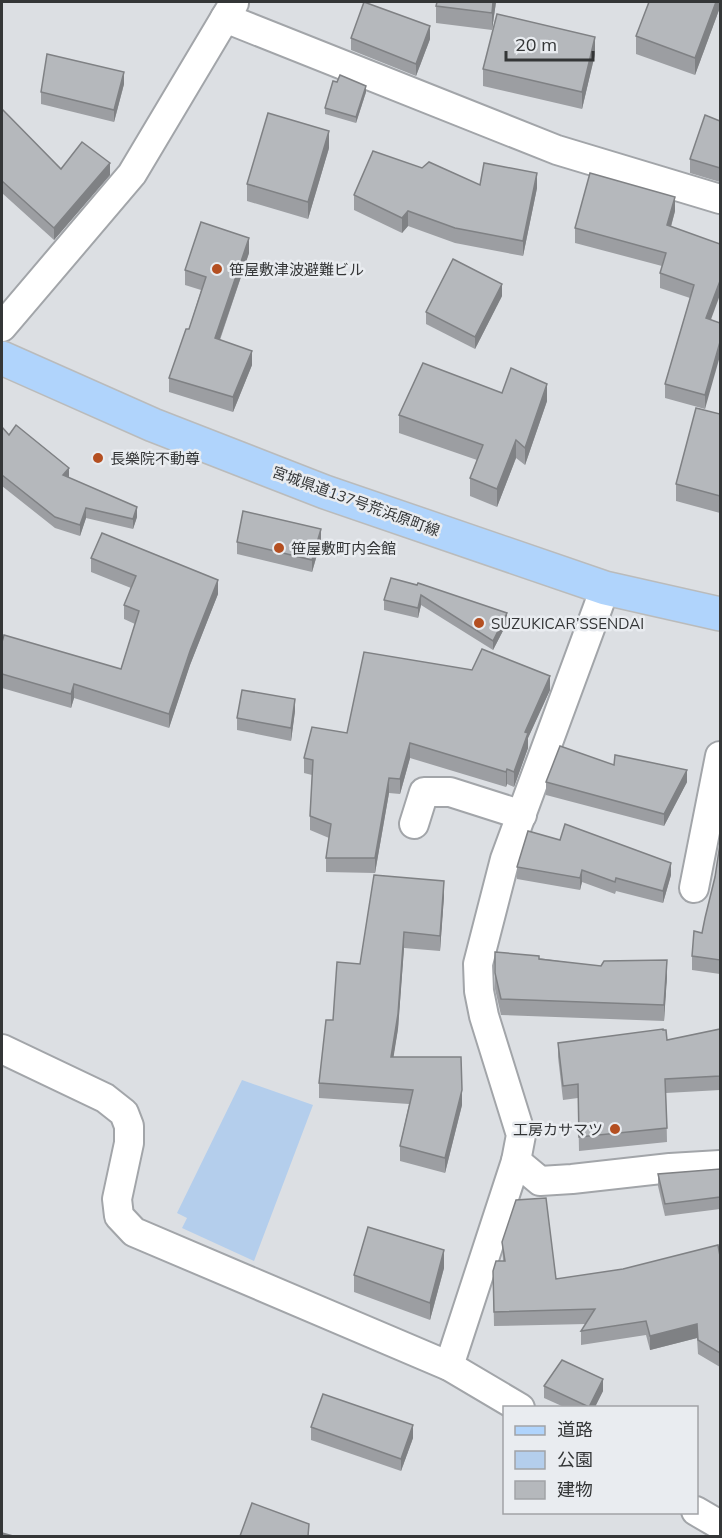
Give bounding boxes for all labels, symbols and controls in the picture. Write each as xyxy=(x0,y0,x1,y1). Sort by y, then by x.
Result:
scale bar xyxy=(506,24,593,62)
text: 20 m xyxy=(515,33,557,56)
place label: 笹屋敷津波避難ビル xyxy=(229,260,364,279)
marker: 笹屋敷津波避難ビル xyxy=(210,262,224,276)
place label: 長樂院不動尊 xyxy=(110,449,200,468)
marker: 長樂院不動尊 xyxy=(91,451,105,465)
street label: 宮城県道137号荒浜原町線 xyxy=(270,462,442,540)
place label: 笹屋敷町内会館 xyxy=(291,539,396,558)
marker: 笹屋敷町内会館 xyxy=(272,541,286,555)
place label: SUZUKICAR’SSENDAI xyxy=(491,614,644,633)
marker: SUZUKICAR’SSENDAI xyxy=(472,616,486,630)
place label: 工房カサマツ xyxy=(513,1120,603,1139)
marker: 工房カサマツ xyxy=(608,1122,622,1136)
legend xyxy=(503,1406,698,1514)
text: 道路 xyxy=(557,1418,593,1441)
text: 公園 xyxy=(557,1448,593,1471)
text: 建物 xyxy=(557,1478,593,1501)

